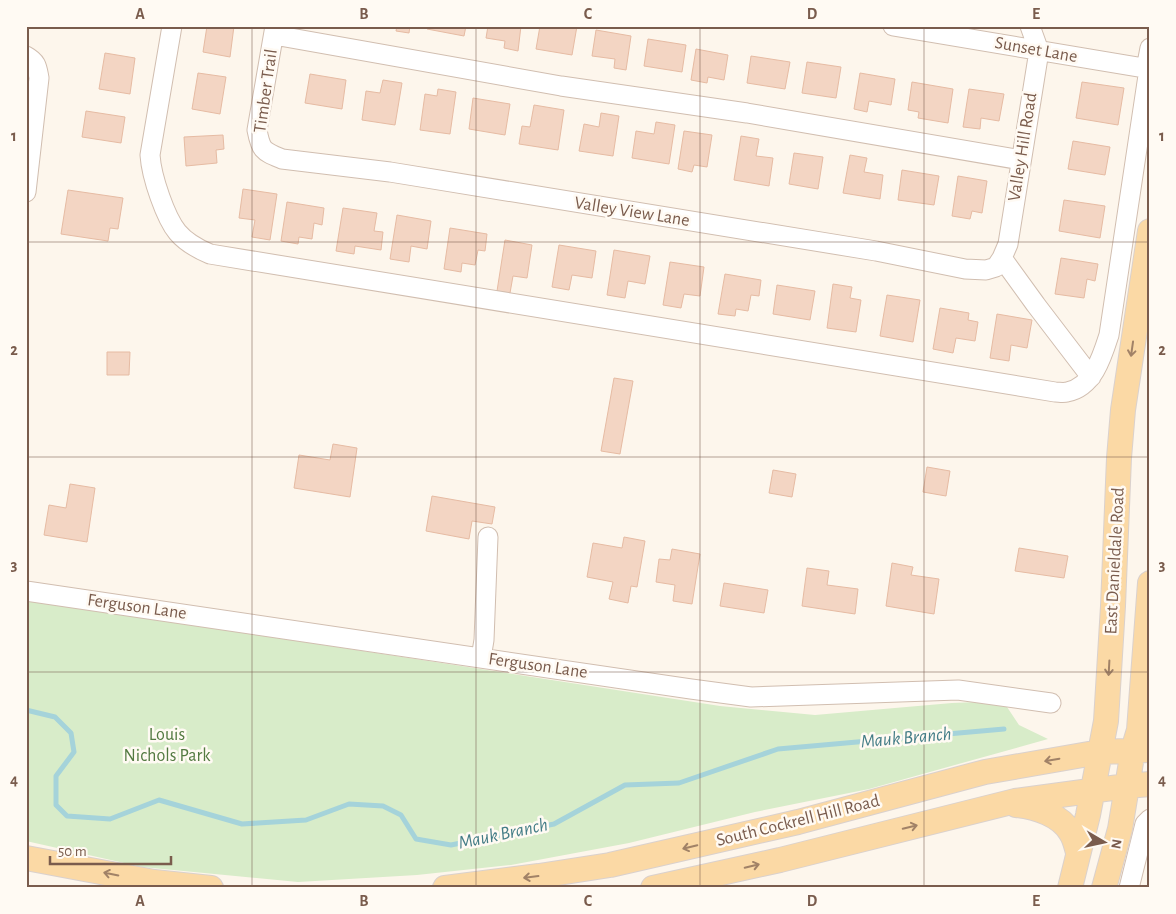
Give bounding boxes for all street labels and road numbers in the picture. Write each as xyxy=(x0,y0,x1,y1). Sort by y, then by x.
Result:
street label: Sunset Lane xyxy=(993,34,1079,66)
street label: Timber Trail xyxy=(251,48,281,134)
street label: Valley Hill Road xyxy=(1006,91,1040,203)
street label: Valley View Lane xyxy=(573,194,691,230)
street label: East Danieldale Road xyxy=(1102,487,1128,635)
street label: Ferguson Lane xyxy=(86,591,188,623)
street label: Ferguson Lane xyxy=(487,650,589,682)
street label: South Cockrell Hill Road xyxy=(715,792,881,850)

